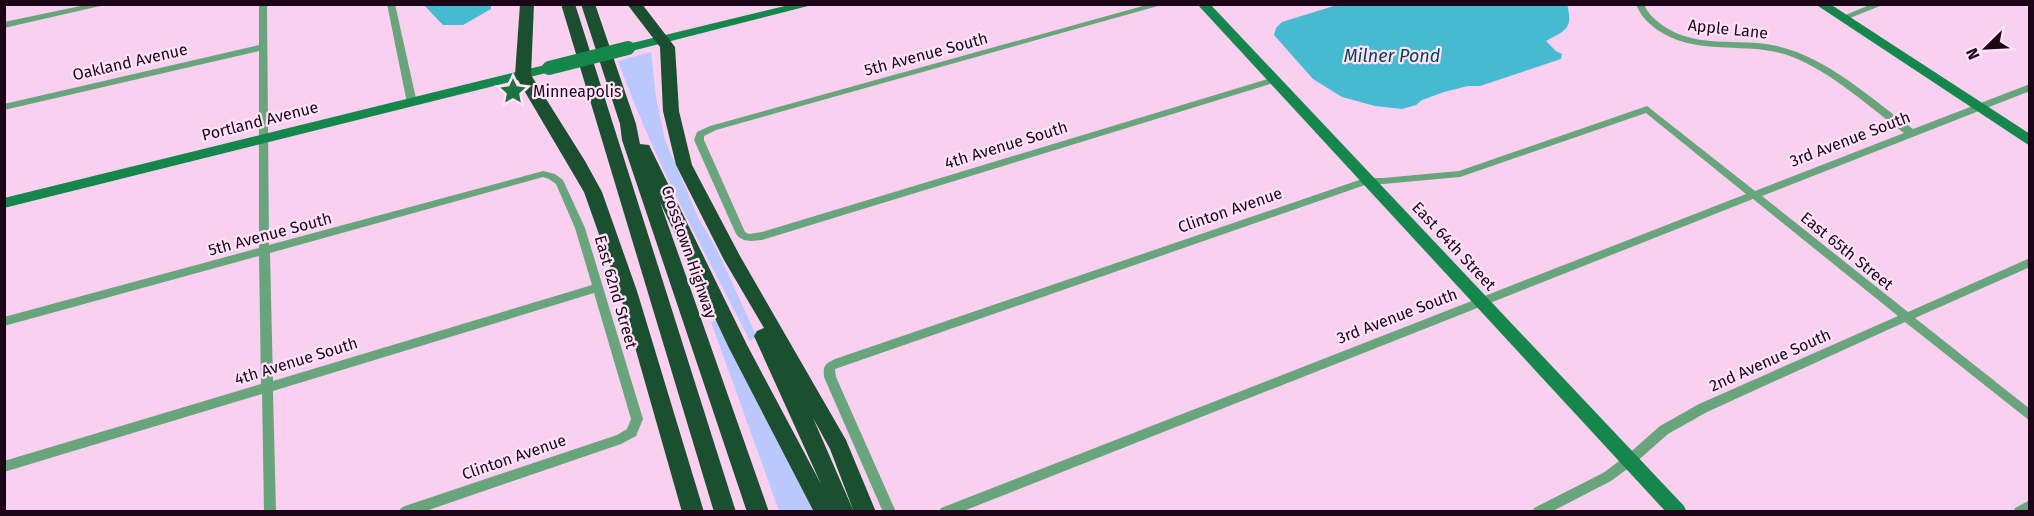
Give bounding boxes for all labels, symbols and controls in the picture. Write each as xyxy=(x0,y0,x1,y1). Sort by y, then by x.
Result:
street label: Apple Lane xyxy=(1687,15,1769,43)
north arrow xyxy=(1956,18,2016,78)
street label: 5th Avenue South xyxy=(862,28,990,80)
street label: Oakland Avenue xyxy=(71,40,189,84)
water label: Milner Pond xyxy=(1344,45,1441,67)
text: N xyxy=(1962,45,1984,63)
place icon: Minneapolis xyxy=(498,76,528,106)
place label: Minneapolis xyxy=(533,82,622,101)
street label: Portland Avenue xyxy=(200,97,320,145)
street label: 3rd Avenue South xyxy=(1787,107,1913,171)
street label: 4th Avenue South xyxy=(942,117,1070,173)
street label: Crosstown Highway xyxy=(657,183,721,321)
street label: Clinton Avenue xyxy=(1175,183,1285,237)
street label: East 64th Street xyxy=(1408,198,1500,294)
street label: 5th Avenue South xyxy=(206,208,334,260)
street label: East 65th Street xyxy=(1797,208,1897,294)
street label: East 62nd Street xyxy=(591,233,641,351)
street label: 3rd Avenue South xyxy=(1334,284,1460,348)
street label: 2nd Avenue South xyxy=(1706,325,1834,395)
street label: 4th Avenue South xyxy=(232,333,360,389)
street label: Clinton Avenue xyxy=(459,430,569,484)

